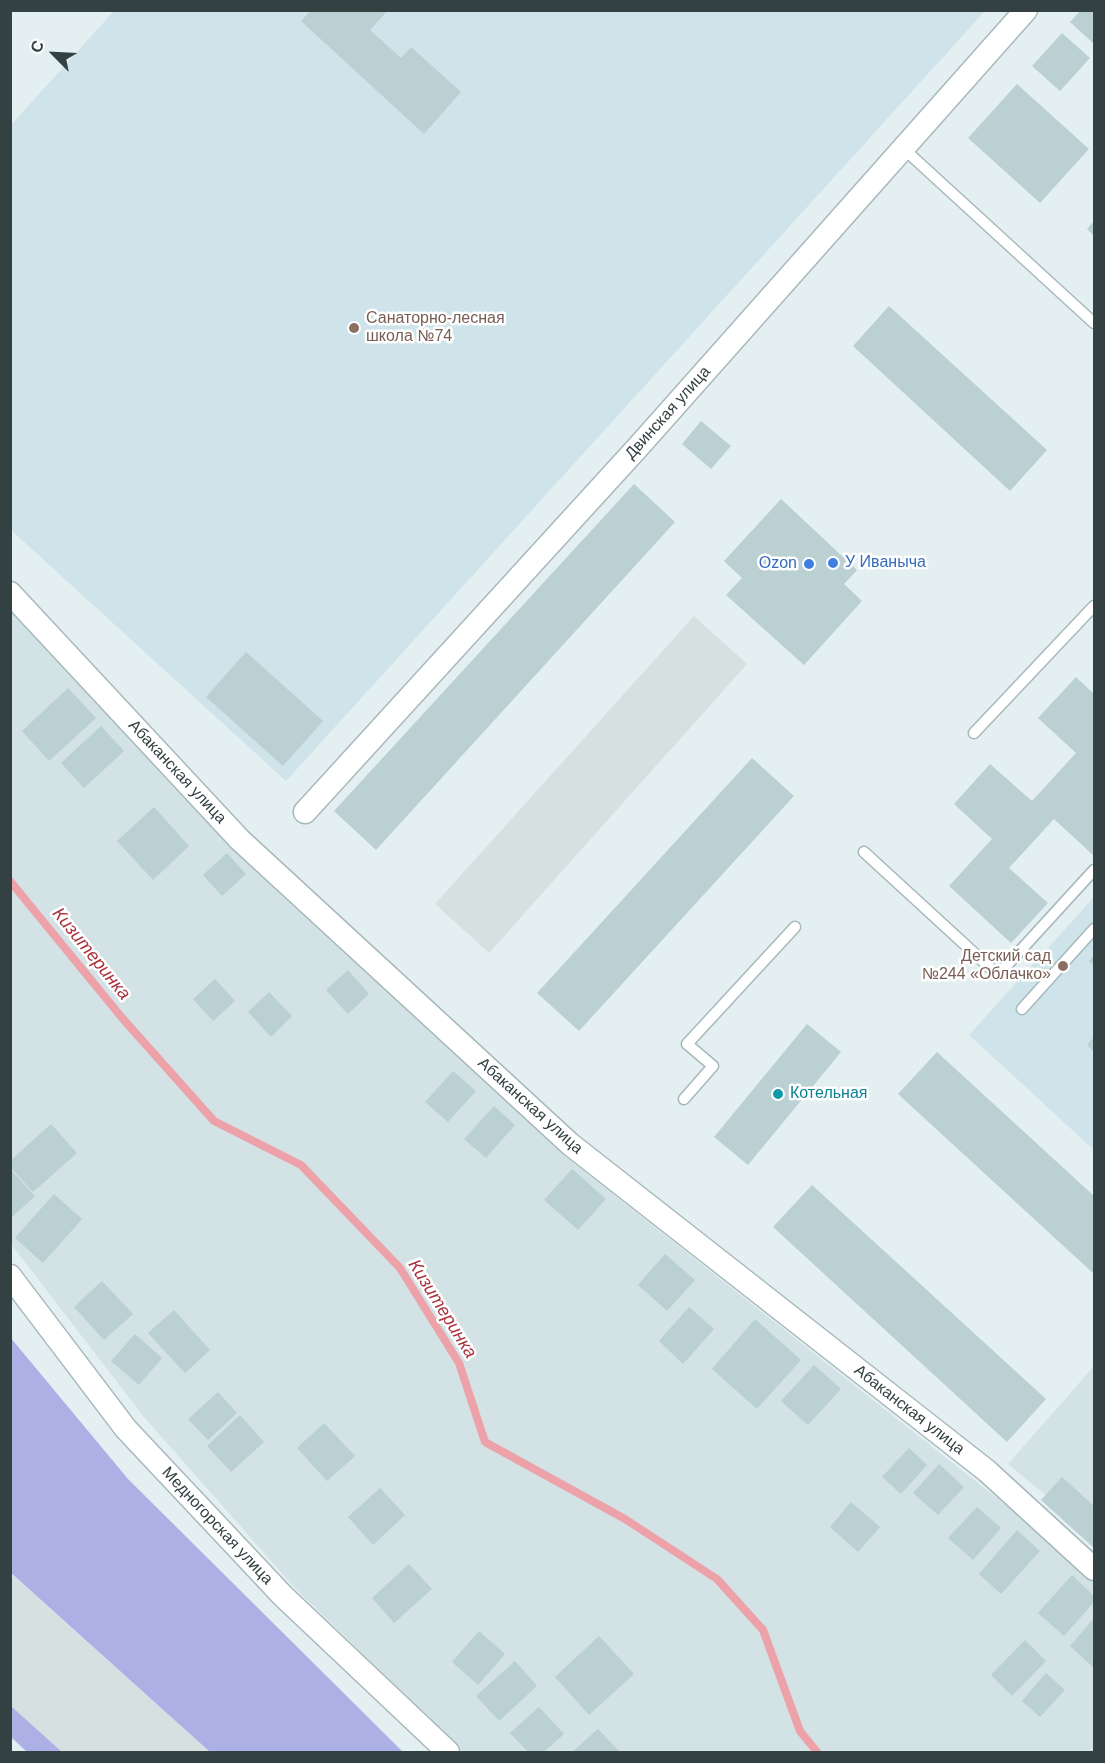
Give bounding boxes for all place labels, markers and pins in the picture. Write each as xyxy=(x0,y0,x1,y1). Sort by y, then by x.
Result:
place label: Санаторно-лесная школа №74 xyxy=(366,309,505,347)
marker: Санаторно-лесная школа №74 xyxy=(347,321,361,335)
place label: У Иваныча xyxy=(845,553,926,573)
place label: Ozon xyxy=(759,554,797,574)
marker: У Иваныча xyxy=(826,556,840,570)
marker: Ozon xyxy=(802,557,816,571)
place label: Детский сад №244 «Облачко» xyxy=(922,947,1051,985)
marker: Детский сад №244 «Облачко» xyxy=(1056,959,1070,973)
place label: Котельная xyxy=(790,1084,867,1104)
marker: Котельная xyxy=(771,1087,785,1101)

